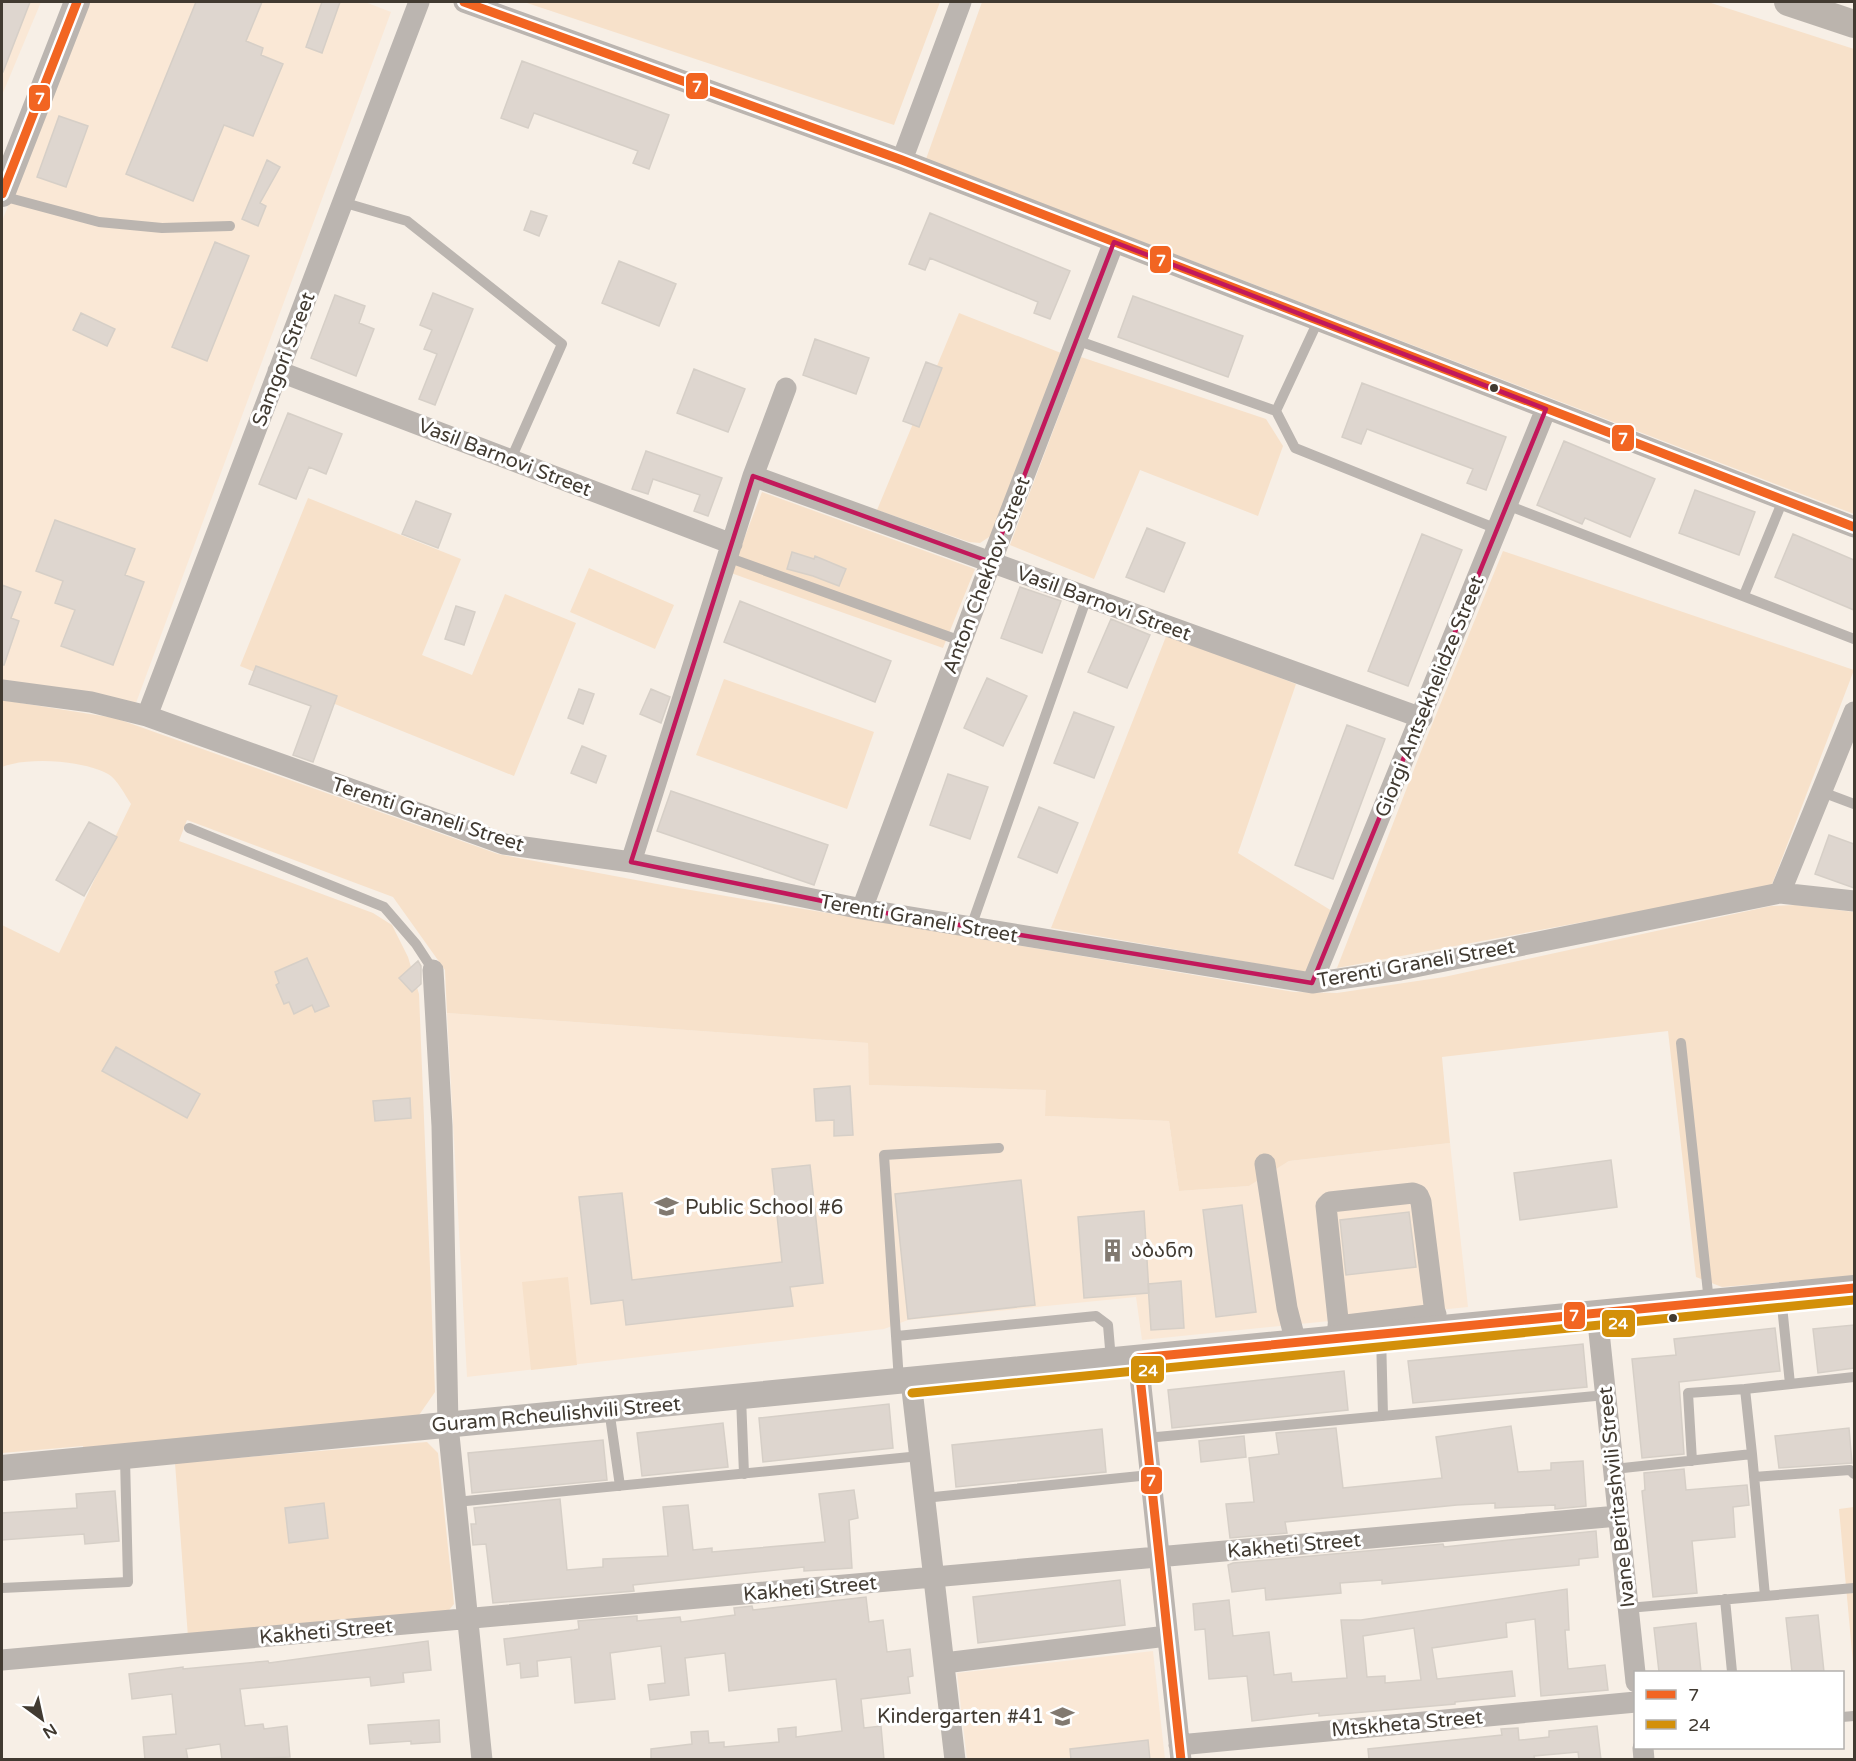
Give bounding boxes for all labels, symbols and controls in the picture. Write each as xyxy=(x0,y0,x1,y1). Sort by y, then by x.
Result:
line badge: 7 xyxy=(685,72,709,100)
text: 7 xyxy=(692,77,702,97)
line badge: 7 xyxy=(28,84,51,112)
text: 7 xyxy=(35,89,45,109)
line badge: 7 xyxy=(1149,245,1172,274)
text: 7 xyxy=(1156,251,1166,271)
street label: Samgori Street xyxy=(247,289,321,430)
unlabelled marker xyxy=(1488,382,1500,394)
street label: Vasil Barnovi Street xyxy=(415,414,595,502)
line badge: 7 xyxy=(1611,424,1635,452)
text: 7 xyxy=(1618,429,1628,449)
street label: Anton Chekhov Street xyxy=(938,473,1036,677)
street label: Vasil Barnovi Street xyxy=(1013,561,1194,647)
street label: Giorgi Antsekhelidze Street xyxy=(1370,572,1490,821)
street label: Terenti Graneli Street xyxy=(329,773,527,857)
street label: Terenti Graneli Street xyxy=(818,890,1020,948)
street label: Terenti Graneli Street xyxy=(1315,935,1517,993)
school or university icon: Public School #6 xyxy=(654,1194,680,1220)
place label: Public School #6 xyxy=(685,1196,843,1220)
building icon: აბანო xyxy=(1100,1237,1126,1263)
place label: აბანო xyxy=(1131,1239,1193,1263)
line badge: 7 xyxy=(1563,1301,1586,1330)
text: 7 xyxy=(1569,1306,1579,1326)
line badge: 24 xyxy=(1601,1309,1636,1338)
unlabelled marker xyxy=(1667,1312,1679,1324)
text: 24 xyxy=(1608,1314,1628,1334)
line badge: 24 xyxy=(1130,1355,1165,1384)
text: 24 xyxy=(1138,1361,1158,1381)
street label: Ivane Beritashvili Street xyxy=(1593,1385,1641,1609)
street label: Guram Rcheulishvili Street xyxy=(431,1392,682,1438)
line badge: 7 xyxy=(1140,1466,1163,1495)
text: 7 xyxy=(1146,1471,1156,1491)
street label: Kakheti Street xyxy=(1226,1528,1362,1564)
street label: Kakheti Street xyxy=(742,1571,878,1607)
street label: Kakheti Street xyxy=(258,1614,394,1650)
legend xyxy=(1634,1671,1844,1749)
text: 7 xyxy=(1688,1684,1699,1706)
north arrow xyxy=(12,1689,72,1749)
school or university icon: Kindergarten #41 xyxy=(1049,1703,1075,1729)
place label: Kindergarten #41 xyxy=(877,1705,1044,1729)
street label: Mtskheta Street xyxy=(1330,1705,1484,1743)
text: 24 xyxy=(1688,1714,1711,1736)
text: N xyxy=(39,1719,60,1743)

